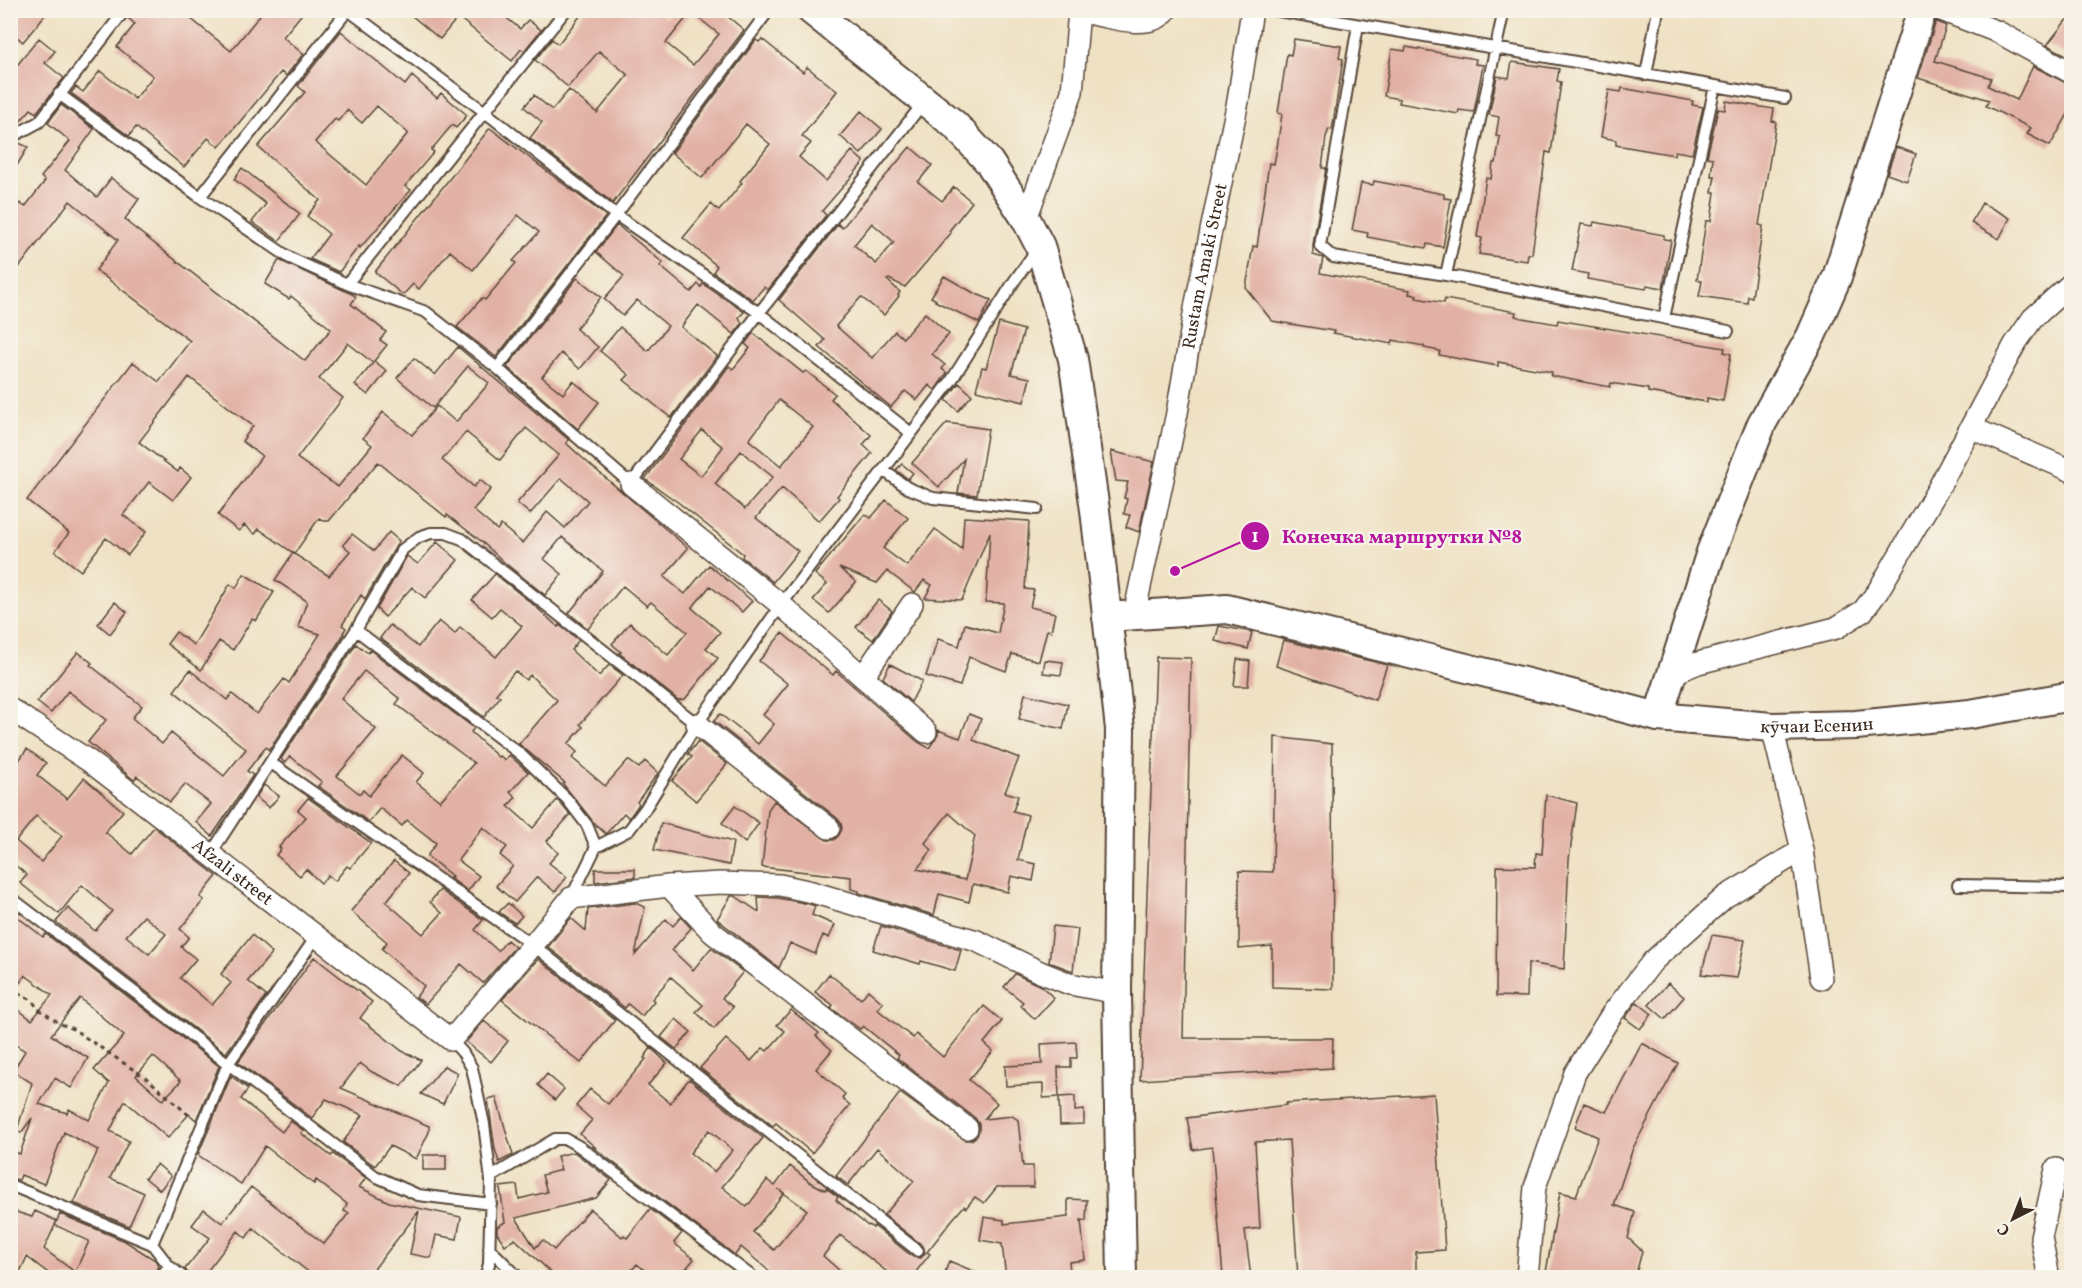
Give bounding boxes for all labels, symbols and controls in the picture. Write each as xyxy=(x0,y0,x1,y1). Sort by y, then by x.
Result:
street label: Rustam Amaki Street xyxy=(1177,181,1235,351)
callout: Конечка маршрутки №8 xyxy=(1240,517,1535,555)
text: Конечка маршрутки №8 xyxy=(1282,524,1522,552)
text: 1 xyxy=(1251,525,1259,550)
street label: кӯчаи Есенин xyxy=(1759,712,1875,741)
street label: Afzali street xyxy=(186,834,278,912)
north arrow xyxy=(1983,1189,2043,1249)
text: С xyxy=(1993,1217,2015,1240)

